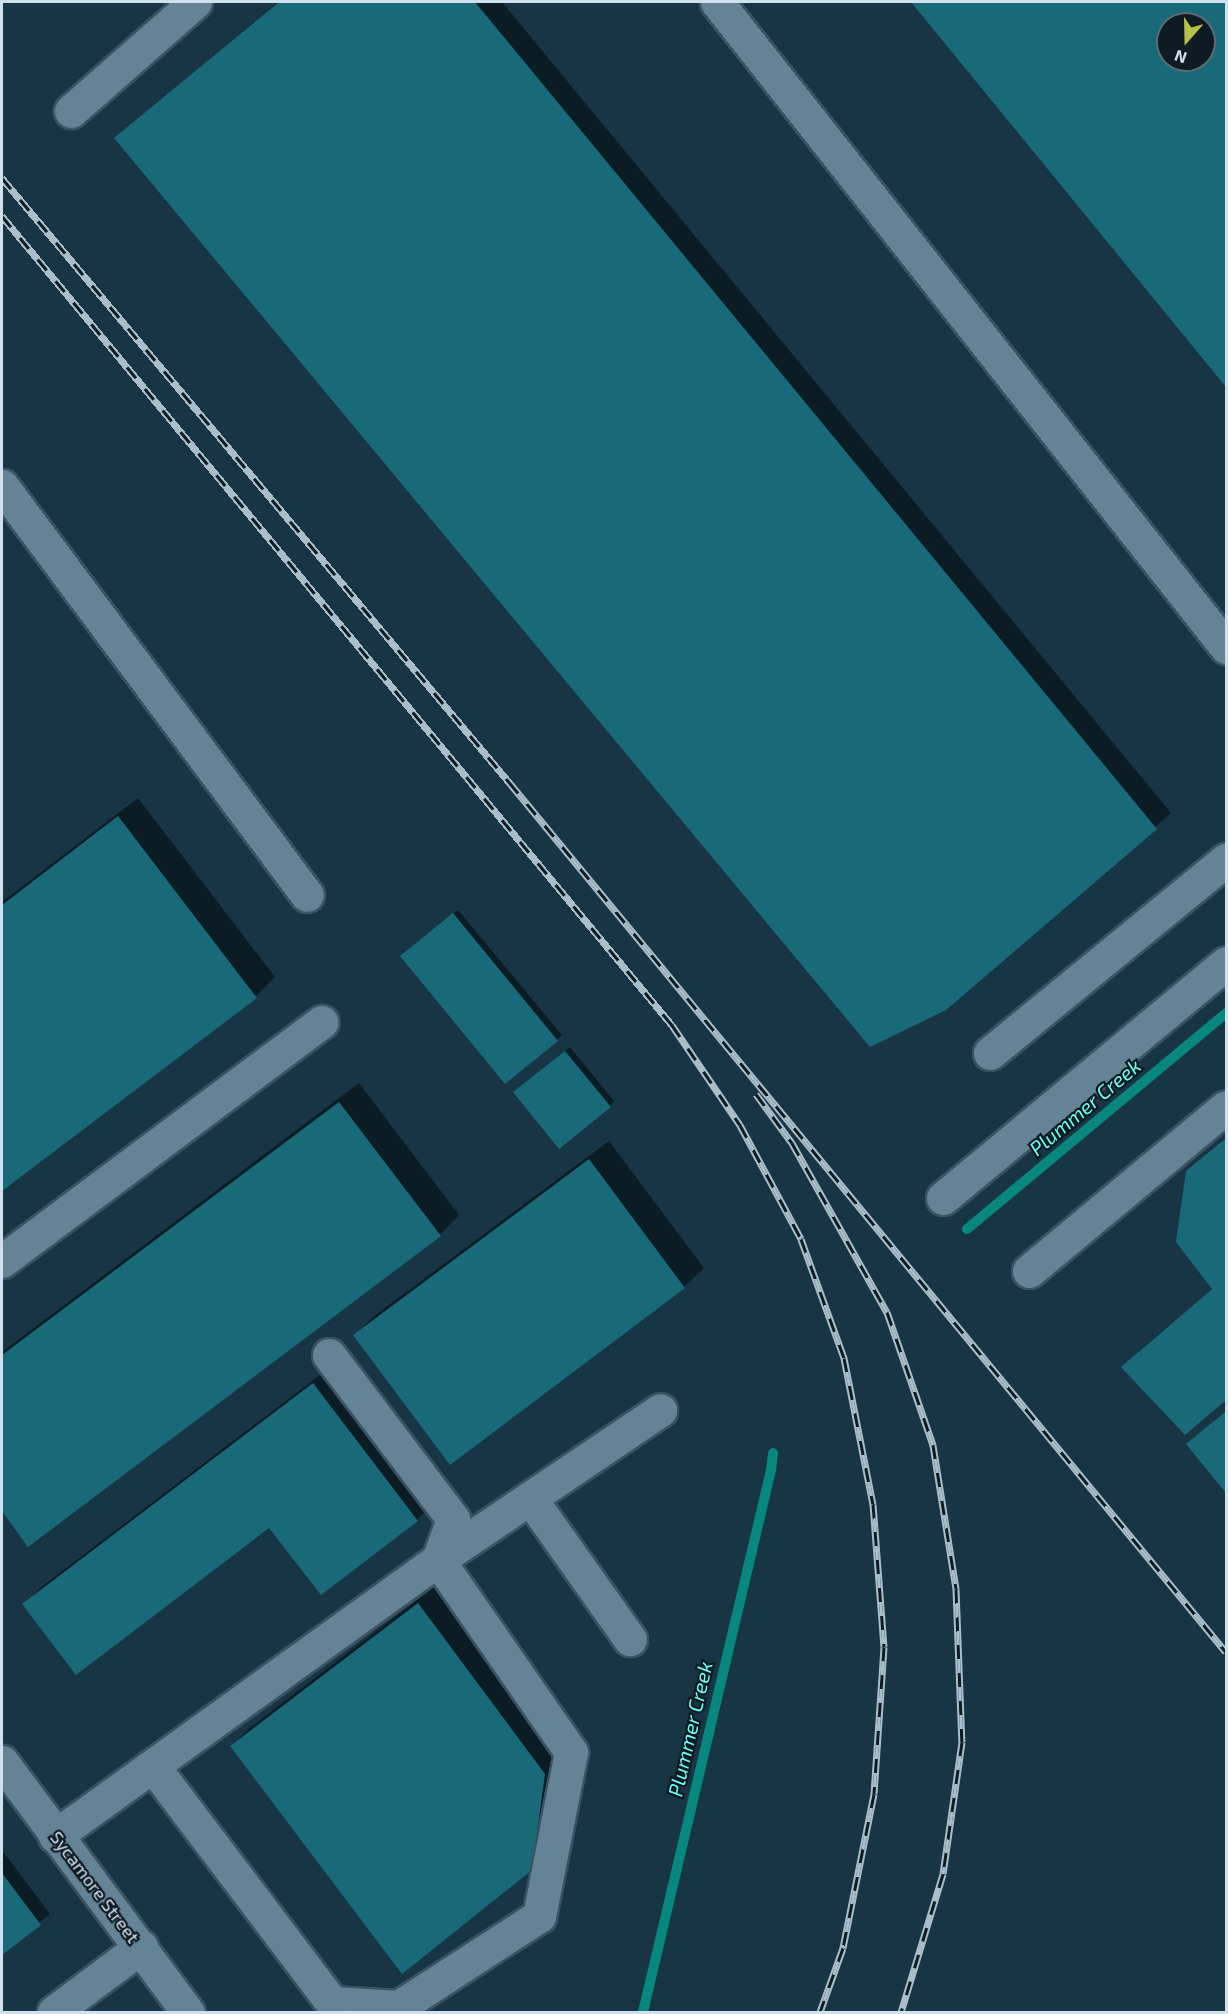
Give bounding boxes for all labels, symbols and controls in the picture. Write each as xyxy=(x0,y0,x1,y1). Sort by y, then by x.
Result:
north arrow xyxy=(1156,12,1216,72)
text: N xyxy=(1172,47,1189,68)
water label: Plummer Creek xyxy=(1024,1053,1146,1161)
water label: Plummer Creek xyxy=(663,1659,717,1799)
street label: Sycamore Street xyxy=(46,1827,144,1947)

